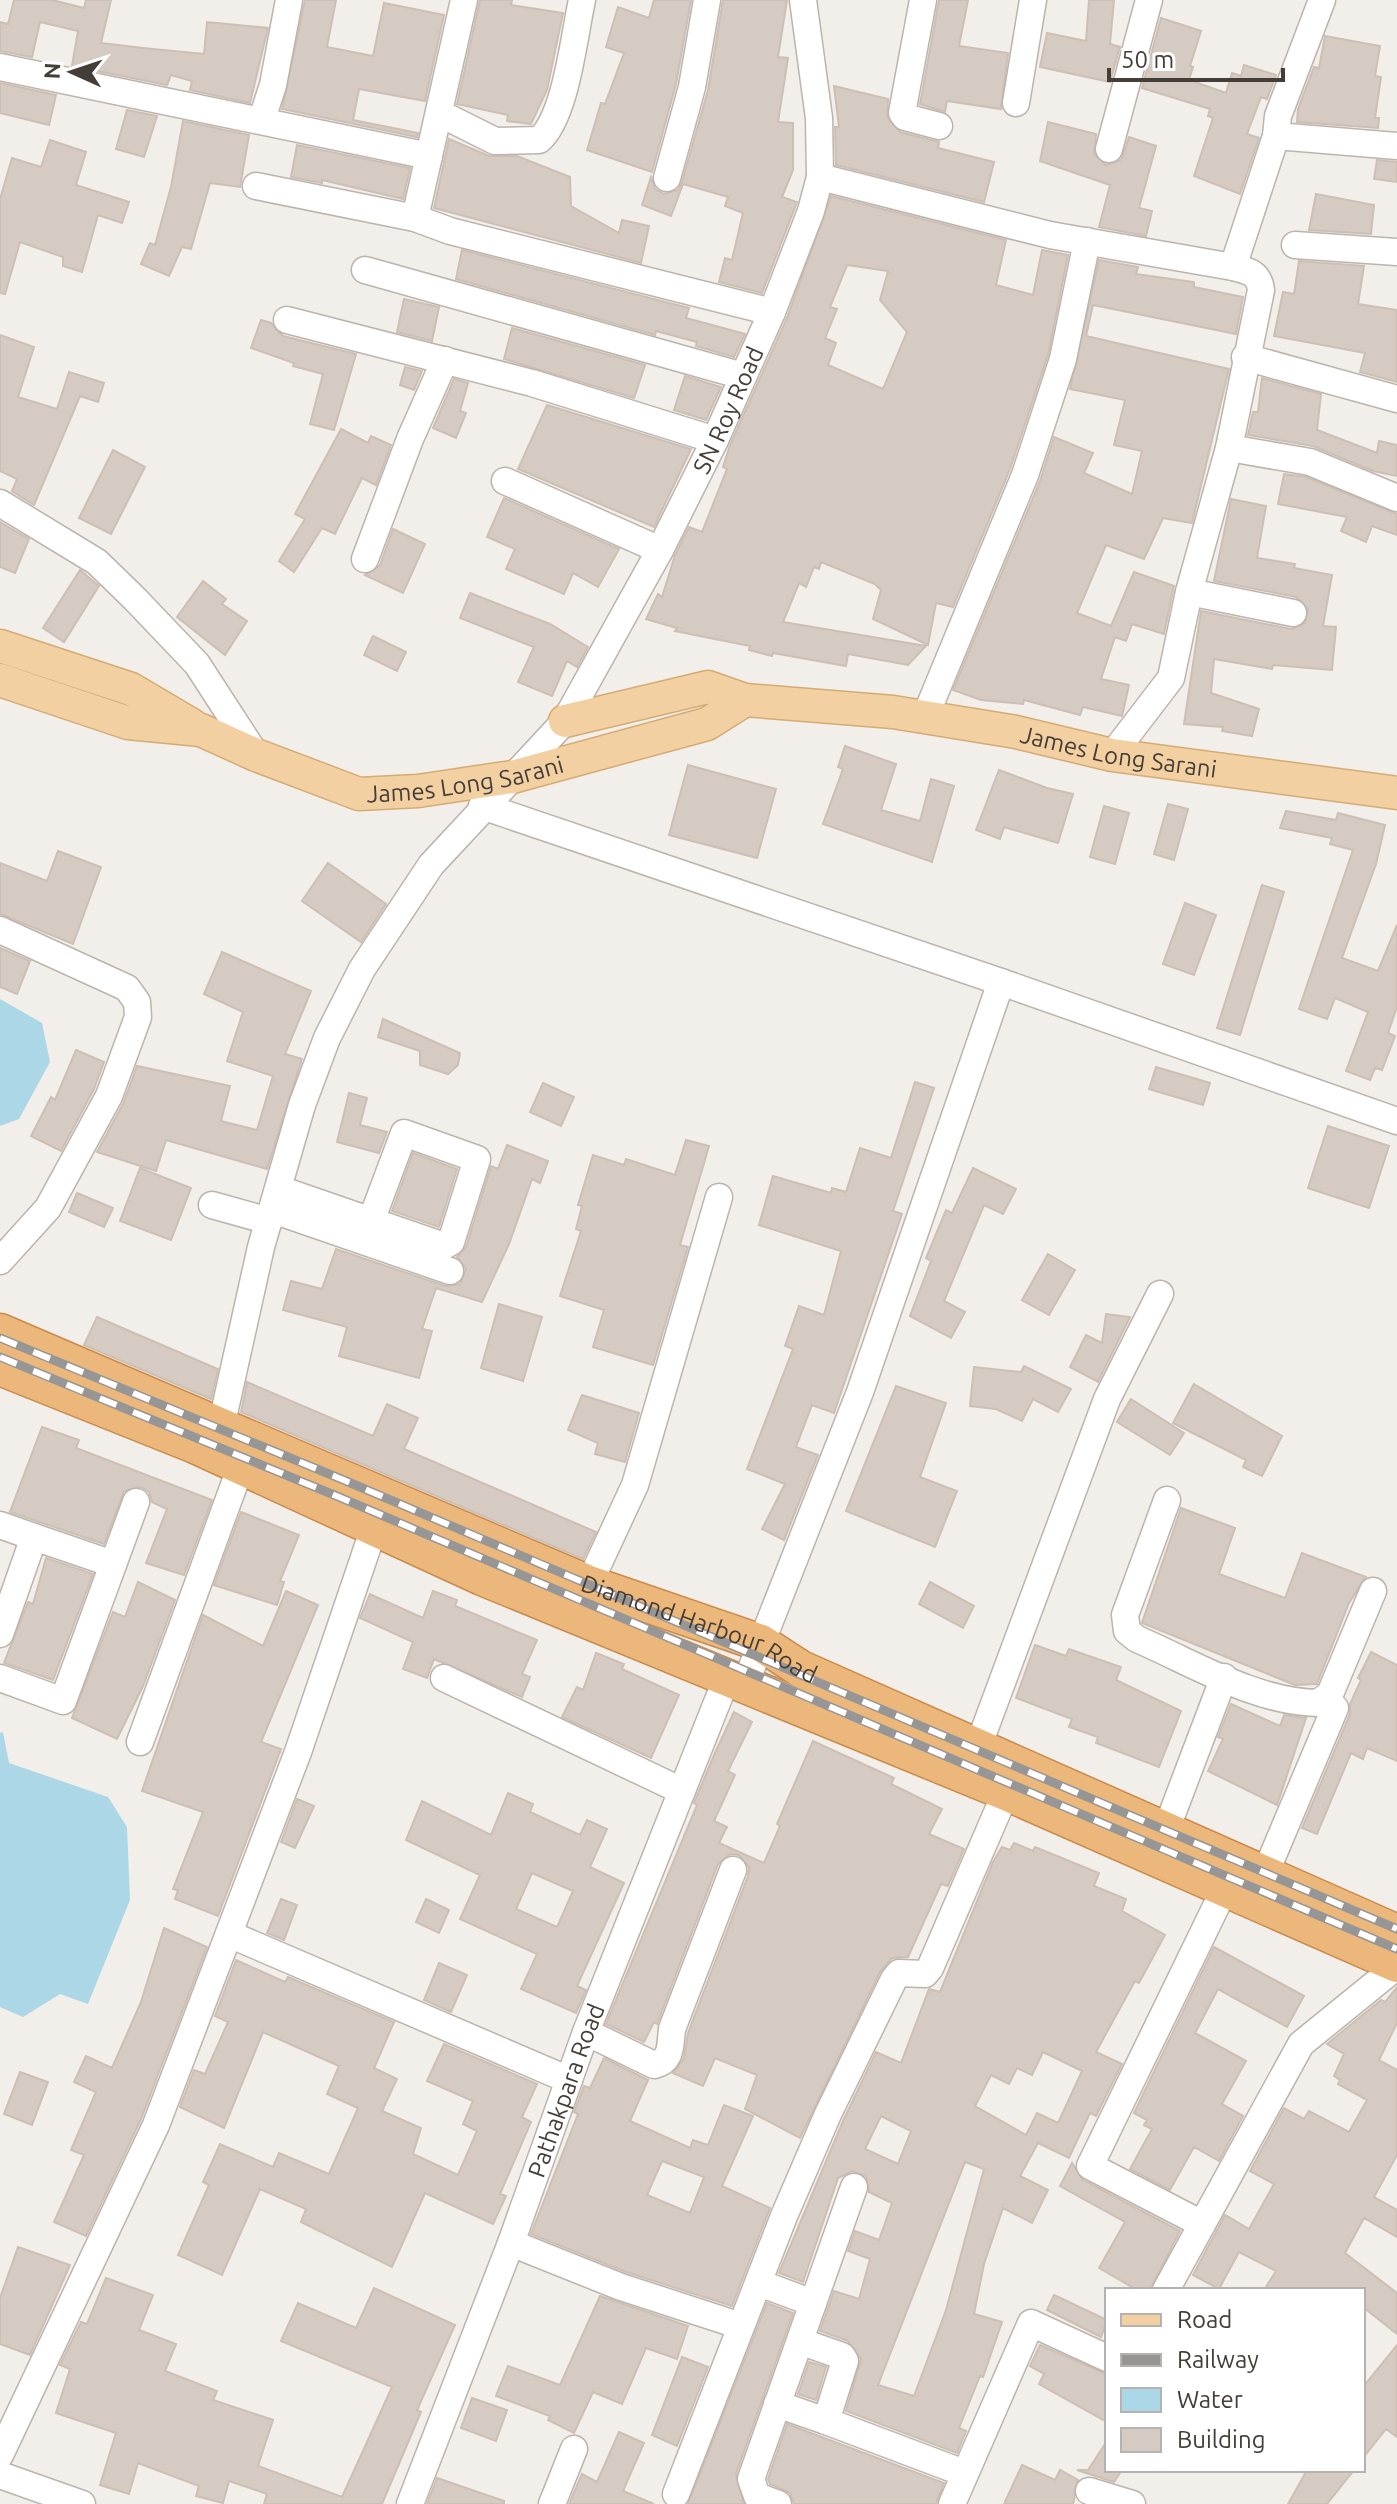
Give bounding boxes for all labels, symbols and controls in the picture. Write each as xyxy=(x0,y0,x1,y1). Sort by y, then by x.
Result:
north arrow xyxy=(32,32,112,112)
scale bar xyxy=(1109,32,1283,82)
text: 50 m xyxy=(1121,46,1174,73)
text: N xyxy=(39,62,64,80)
street label: SN Roy Road xyxy=(687,342,768,478)
street label: James Long Sarani xyxy=(1018,720,1218,782)
street label: James Long Sarani xyxy=(366,750,566,807)
street label: Diamond Harbour Road xyxy=(578,1569,821,1688)
street label: Pathakpara Road xyxy=(522,2000,609,2181)
legend xyxy=(1105,2288,1365,2472)
text: Road xyxy=(1177,2306,1232,2333)
text: Railway xyxy=(1177,2346,1259,2373)
text: Water xyxy=(1177,2386,1243,2413)
text: Building xyxy=(1177,2426,1265,2453)

